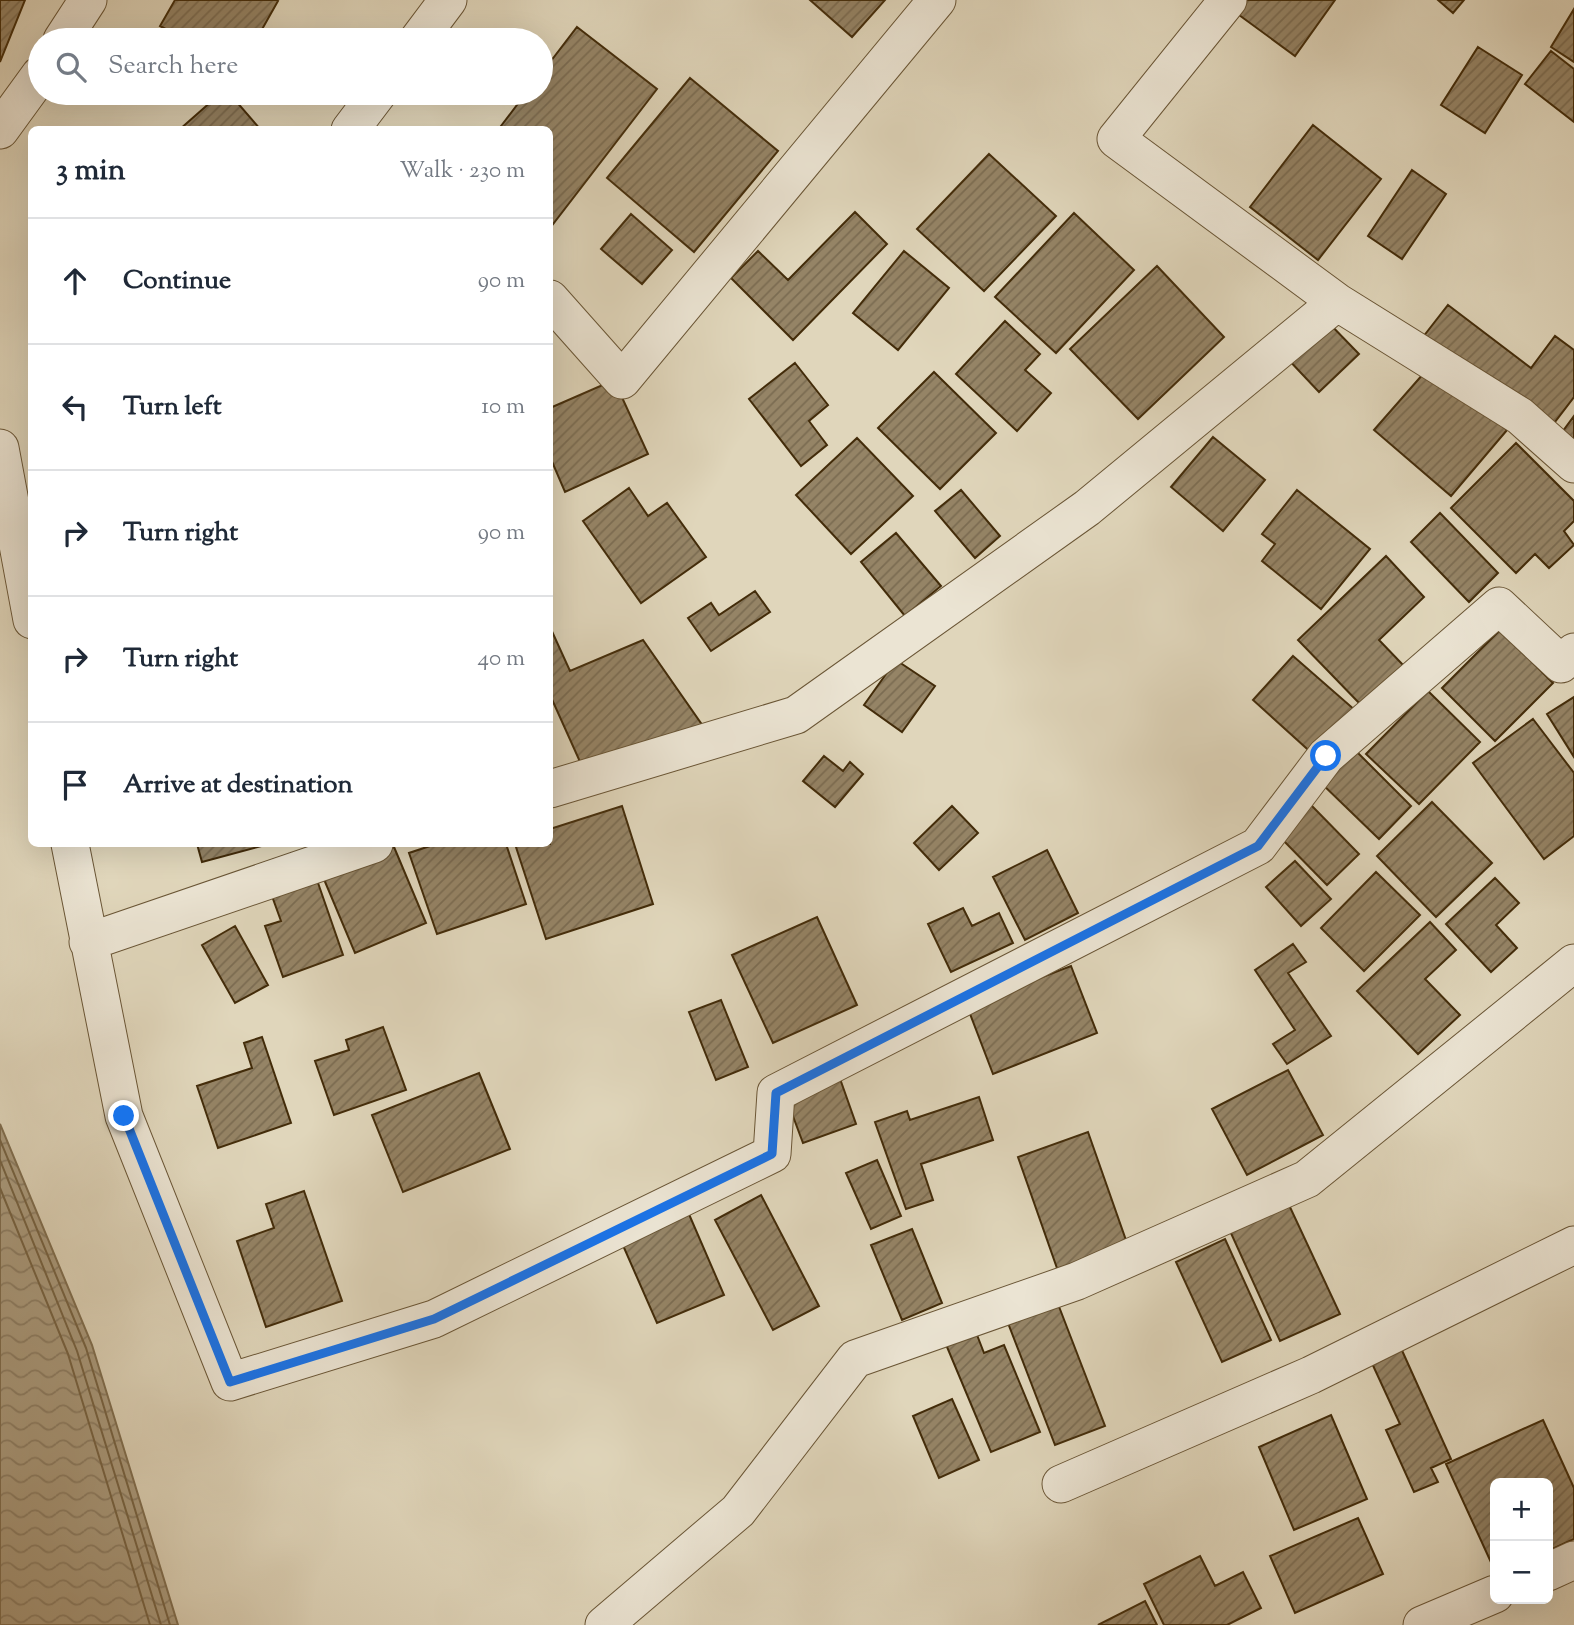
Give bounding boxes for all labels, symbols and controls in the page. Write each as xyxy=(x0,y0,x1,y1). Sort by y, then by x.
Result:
search box xyxy=(28,28,553,105)
icon: search xyxy=(52,48,90,86)
text: Search here xyxy=(108,48,238,85)
text: 3 min xyxy=(56,150,126,193)
text: Walk · 230 m xyxy=(399,155,525,188)
icon: ahead xyxy=(56,262,94,300)
text: Continue xyxy=(123,263,231,300)
text: 90 m xyxy=(478,265,525,298)
icon: left xyxy=(56,388,94,426)
text: Turn left xyxy=(123,389,222,426)
text: 10 m xyxy=(481,391,525,424)
icon: right xyxy=(56,514,94,552)
text: Turn right xyxy=(123,515,238,552)
text: 90 m xyxy=(478,517,525,550)
icon: right xyxy=(56,640,94,678)
text: Turn right xyxy=(123,641,238,678)
text: 40 m xyxy=(478,643,525,676)
route start xyxy=(1310,740,1341,771)
icon: arrive xyxy=(56,766,94,804)
text: Arrive at destination xyxy=(123,767,353,804)
route end xyxy=(108,1100,139,1131)
map controls xyxy=(1490,1478,1553,1604)
button: + xyxy=(1490,1478,1553,1541)
button: − xyxy=(1490,1541,1553,1604)

